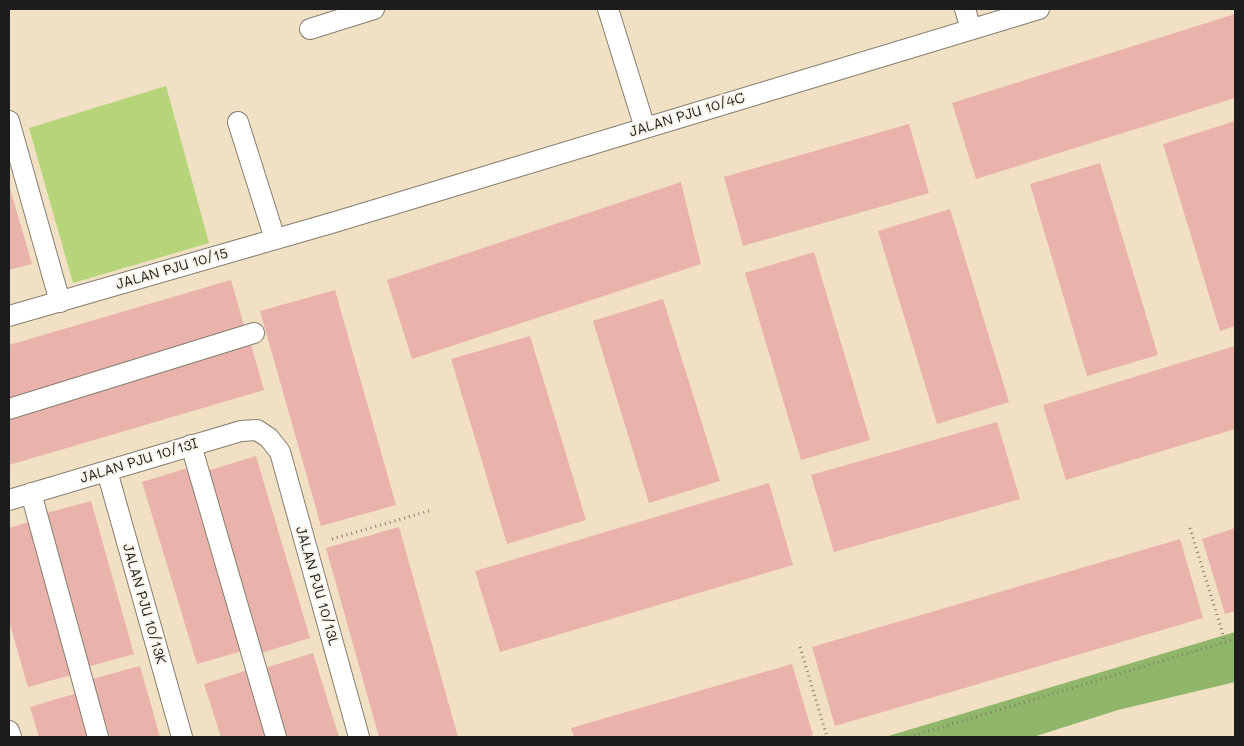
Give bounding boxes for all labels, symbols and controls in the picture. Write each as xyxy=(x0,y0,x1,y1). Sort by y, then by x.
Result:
street label: JALAN PJU 10/4C xyxy=(627,89,747,141)
street label: JALAN PJU 10/15 xyxy=(114,245,230,293)
street label: JALAN PJU 10/13I xyxy=(78,435,200,487)
street label: JALAN PJU 10/13L xyxy=(292,524,342,648)
street label: JALAN PJU 10/13K xyxy=(119,542,169,666)

